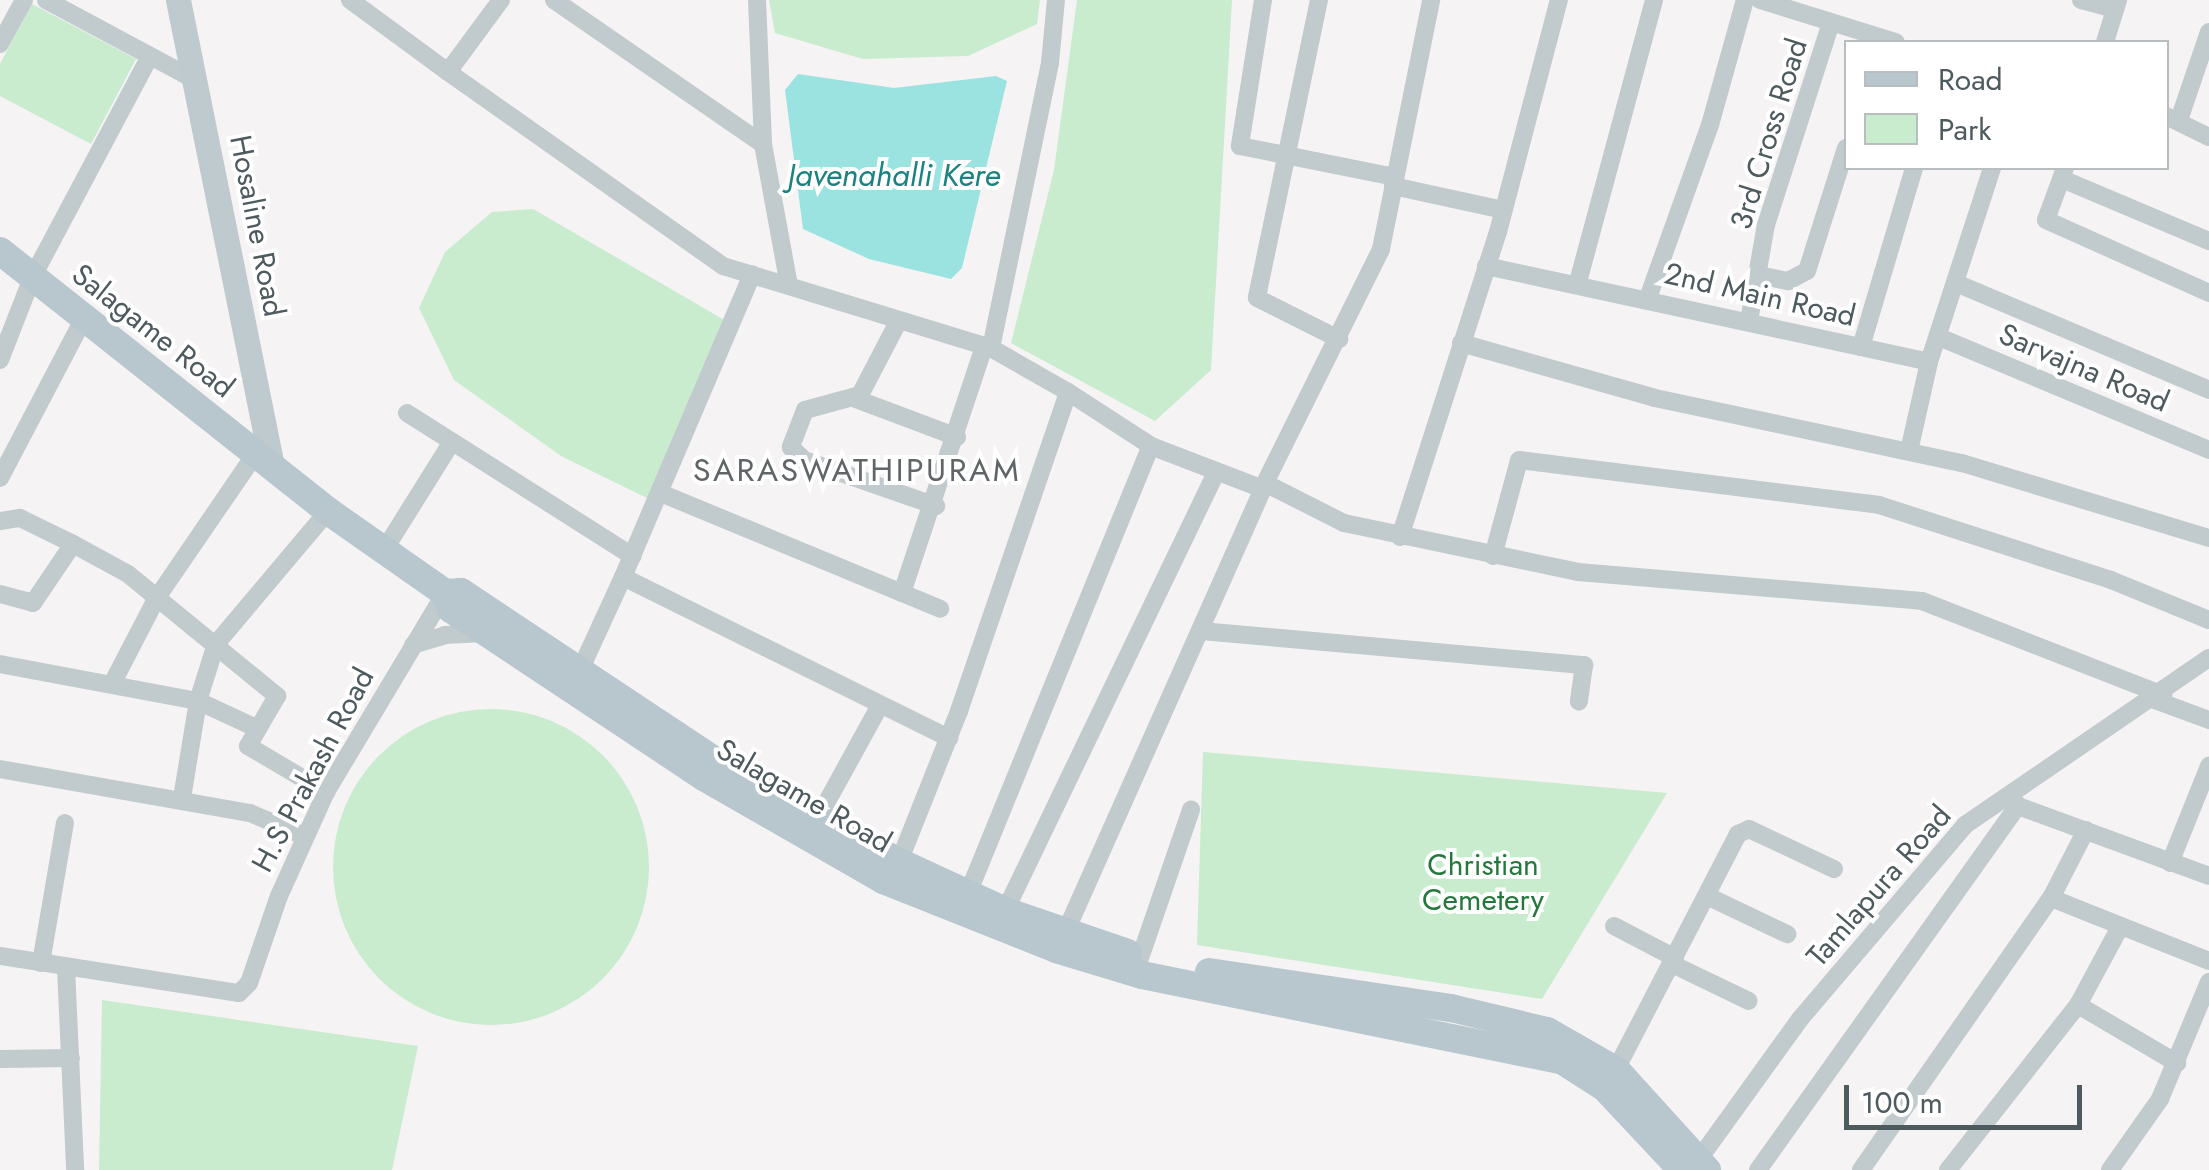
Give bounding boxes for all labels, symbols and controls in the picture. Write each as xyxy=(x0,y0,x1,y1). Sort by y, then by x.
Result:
street label: 3rd Cross Road xyxy=(1723,34,1815,234)
legend xyxy=(1844,40,2169,170)
text: Road xyxy=(1938,58,2003,101)
text: Park xyxy=(1938,108,1991,151)
street label: Hosaline Road xyxy=(222,132,292,320)
water label: Javenahalli Kere xyxy=(788,156,1000,194)
street label: Salagame Road xyxy=(65,256,241,406)
street label: 2nd Main Road xyxy=(1661,256,1859,334)
street label: Sarvajna Road xyxy=(1994,316,2174,420)
district label: SARASWATHIPURAM xyxy=(693,451,1021,489)
street label: H.S Prakash Road xyxy=(244,662,382,878)
street label: Salagame Road xyxy=(710,731,898,861)
street label: Tamlapura Road xyxy=(1799,798,1959,974)
park label: Christian Cemetery xyxy=(1422,847,1544,918)
scale bar xyxy=(1849,1065,2086,1127)
text: 100 m xyxy=(1861,1081,1943,1124)

